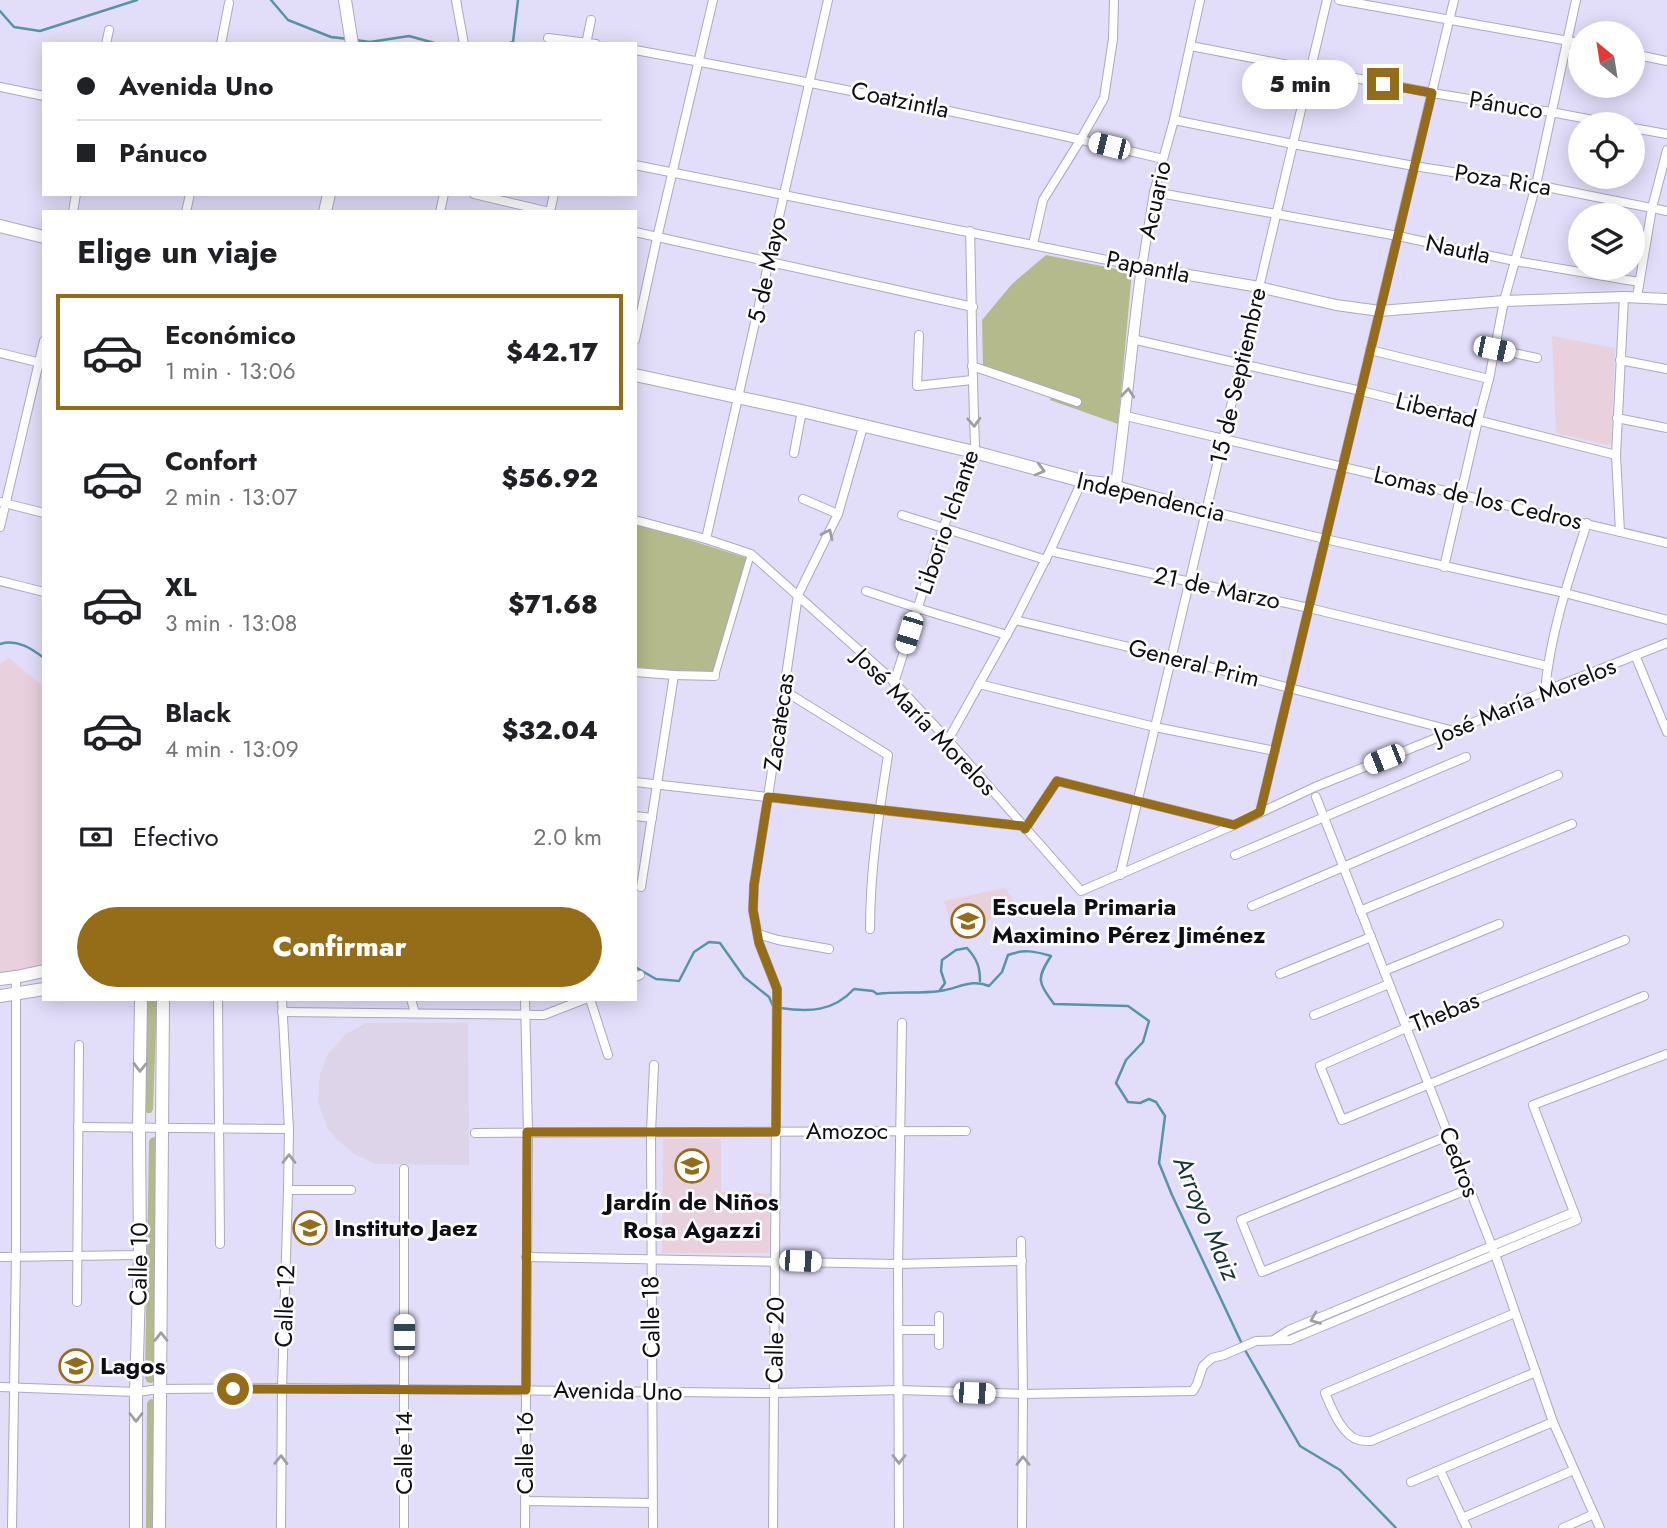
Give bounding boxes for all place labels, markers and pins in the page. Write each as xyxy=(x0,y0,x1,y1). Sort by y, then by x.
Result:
place label: Escuela Primaria Maximino Pérez Jiménez xyxy=(992,889,1266,952)
school or university icon: Escuela Primaria Maximino Pérez Jiménez xyxy=(949,902,987,940)
school or university icon: Jardín de Niños Rosa Agazzi xyxy=(673,1147,711,1185)
place label: Jardín de Niños Rosa Agazzi xyxy=(601,1184,779,1247)
school or university icon: Instituto Jaez xyxy=(291,1209,329,1247)
place label: Instituto Jaez xyxy=(334,1210,478,1245)
school or university icon: Lagos xyxy=(57,1347,95,1385)
place label: Lagos xyxy=(100,1348,165,1383)

